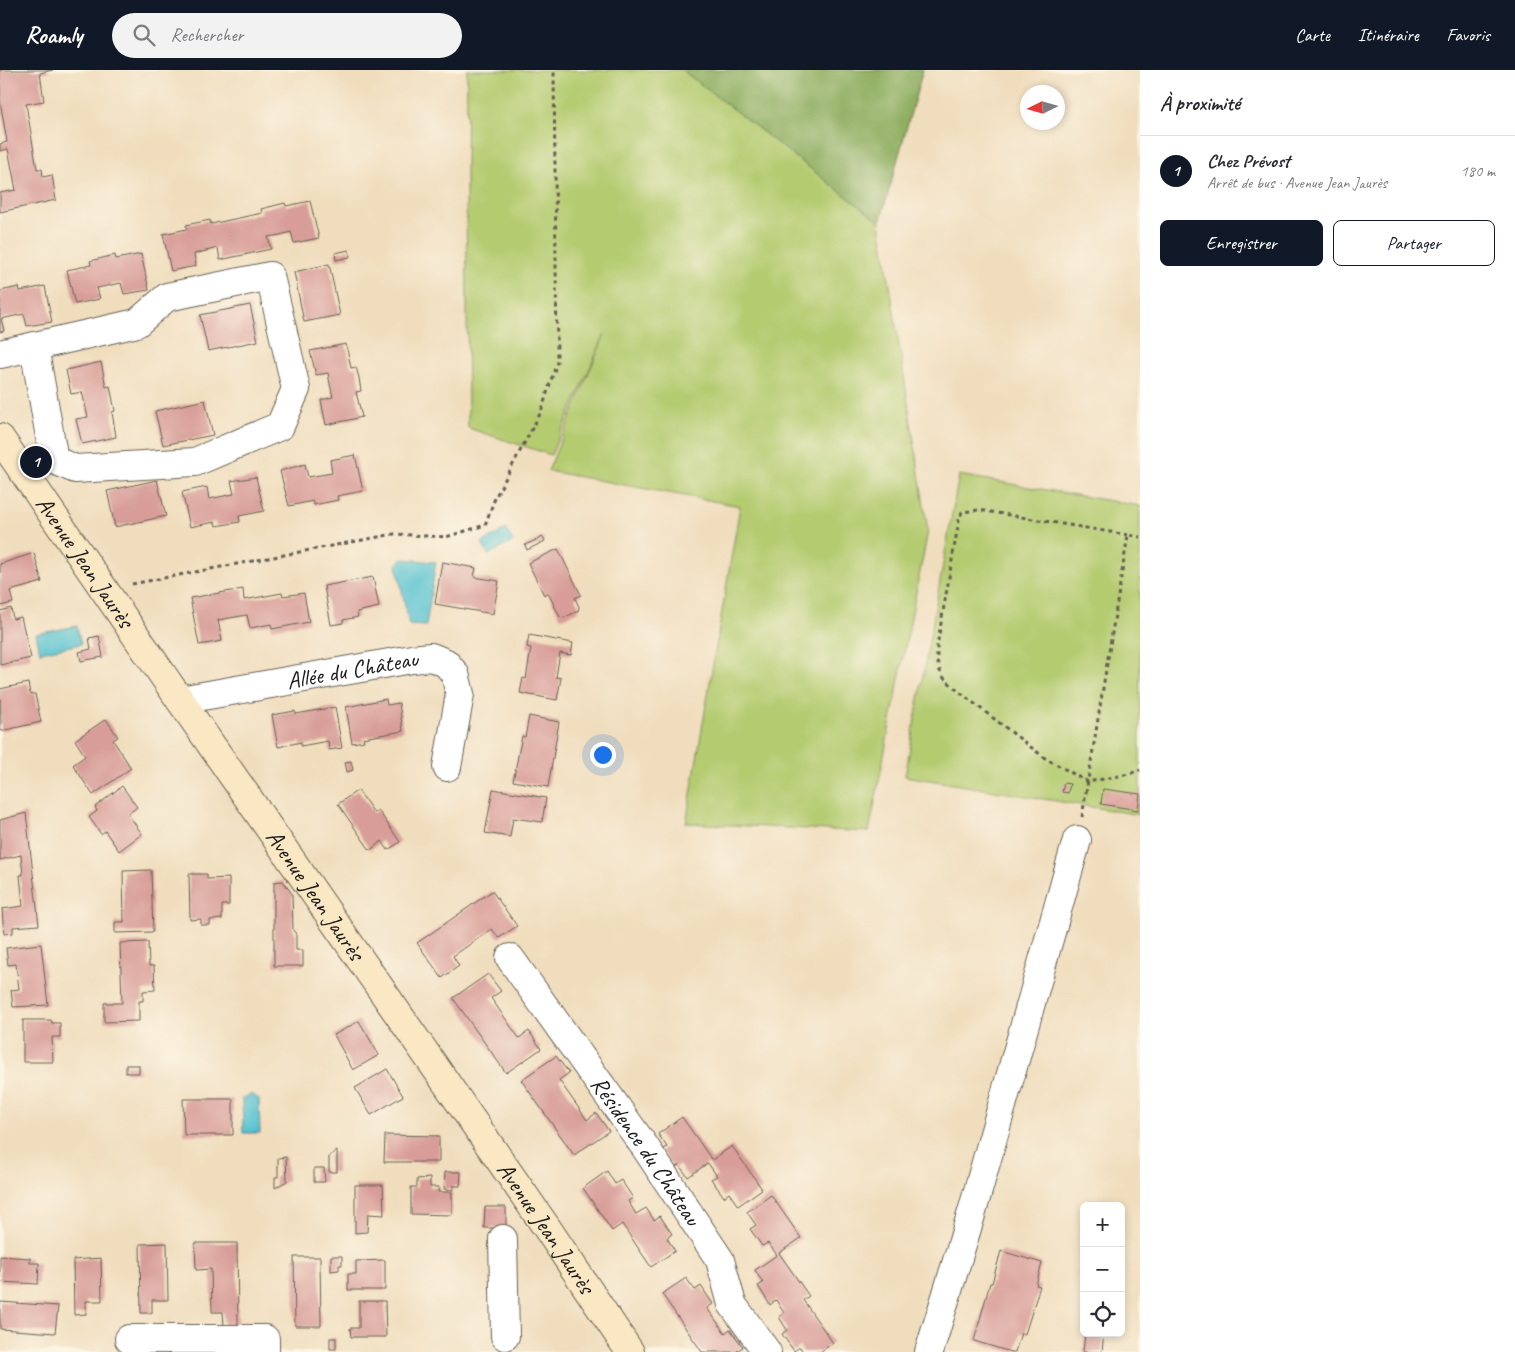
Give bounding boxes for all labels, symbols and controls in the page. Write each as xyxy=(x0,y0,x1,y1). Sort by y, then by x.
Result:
search box xyxy=(112,13,462,58)
text: Roamly xyxy=(25,20,82,50)
icon: search xyxy=(130,21,158,49)
text: Rechercher xyxy=(170,23,243,47)
text: Carte xyxy=(1295,24,1330,46)
text: Itinéraire xyxy=(1358,24,1419,46)
text: Favoris xyxy=(1447,24,1490,46)
north arrow xyxy=(1020,85,1065,130)
text: À proximité xyxy=(1160,90,1240,116)
text: Chez Prévost xyxy=(1207,149,1290,173)
text: 1 xyxy=(1172,161,1180,181)
text: 180 m xyxy=(1461,161,1495,181)
text: Arrêt de bus · Avenue Jean Jaurès xyxy=(1207,173,1387,193)
button: Enregistrer xyxy=(1160,220,1323,266)
button: Partager xyxy=(1333,220,1495,266)
pin: 1 xyxy=(20,443,52,481)
street label: Avenue Jean Jaurès xyxy=(29,490,142,635)
street label: Allée du Château xyxy=(284,643,421,696)
your location xyxy=(590,742,616,768)
street label: Avenue Jean Jaurès xyxy=(259,823,373,968)
street label: Résidence du Château xyxy=(584,1070,709,1233)
street label: Avenue Jean Jaurès xyxy=(491,1156,603,1301)
map controls xyxy=(1080,1202,1125,1337)
button: + xyxy=(1080,1202,1125,1247)
button: − xyxy=(1080,1247,1125,1292)
button: locate xyxy=(1080,1292,1125,1337)

